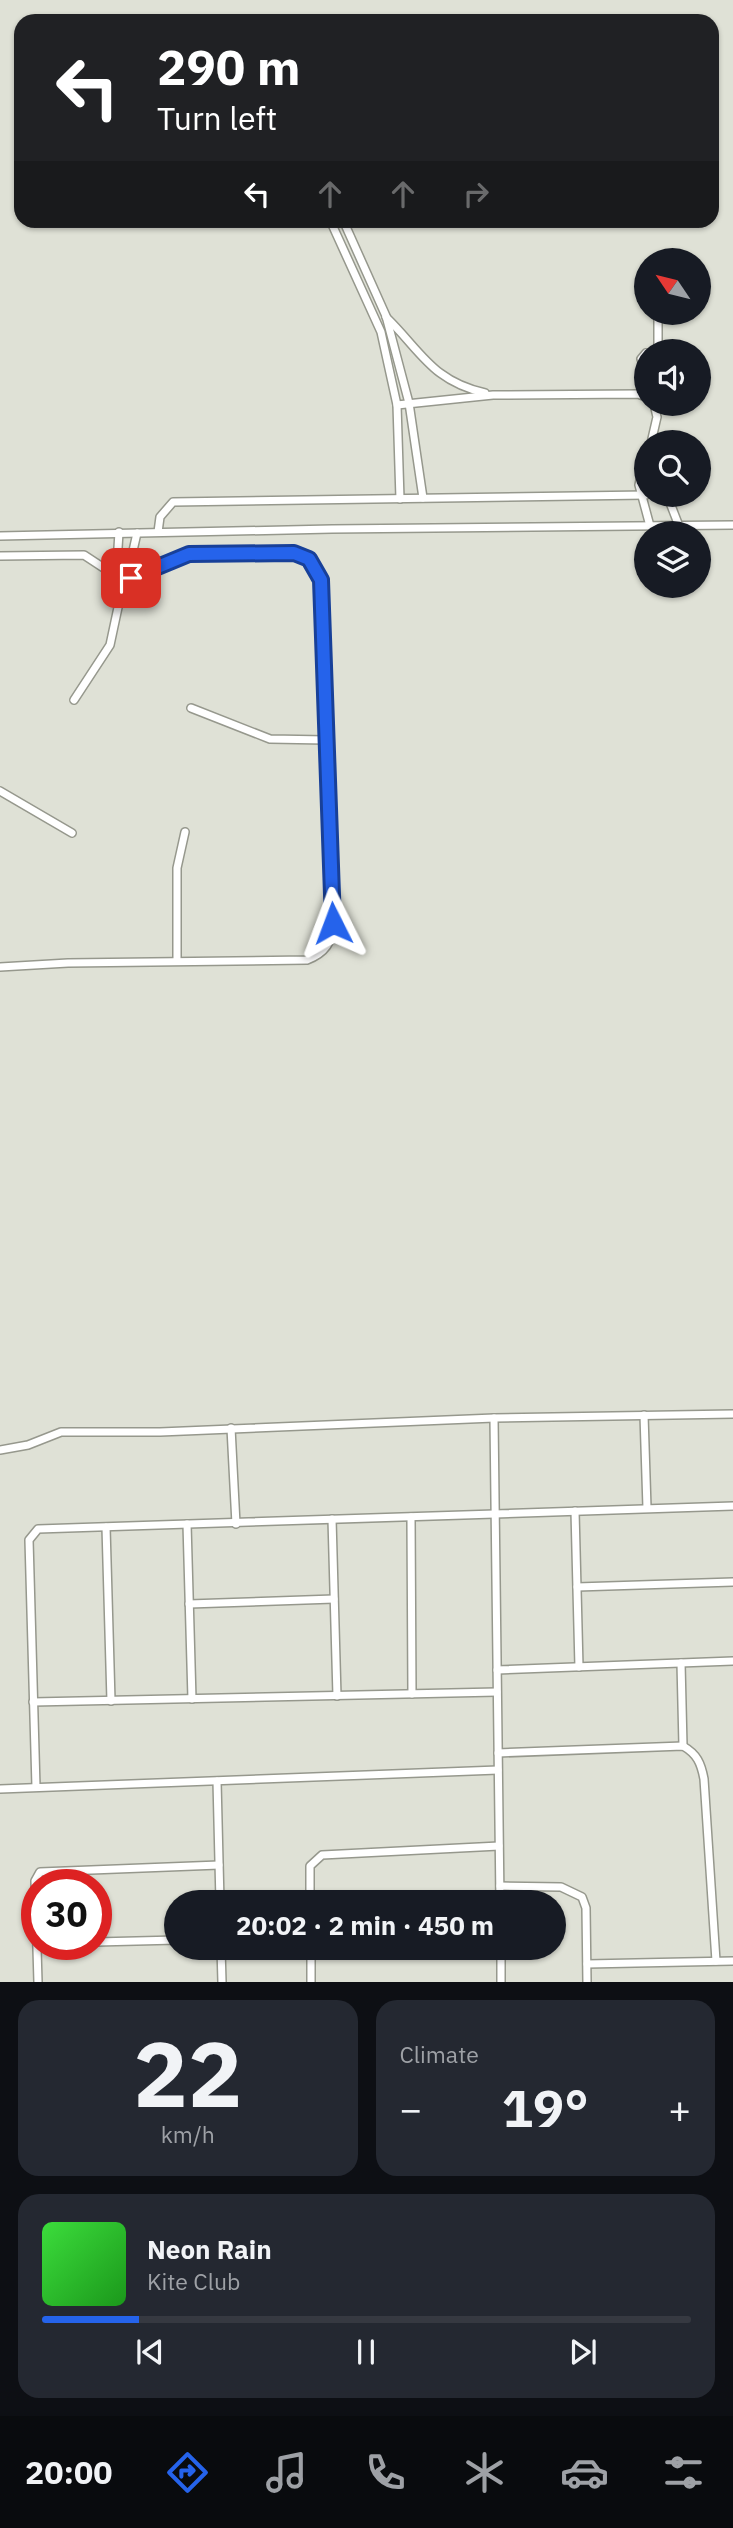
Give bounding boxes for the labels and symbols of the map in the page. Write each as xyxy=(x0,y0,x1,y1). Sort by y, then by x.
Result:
north arrow xyxy=(634,248,710,326)
pin xyxy=(101,548,161,608)
position arrow xyxy=(296,886,370,960)
speed limit sign: 30 xyxy=(21,1869,112,1960)

